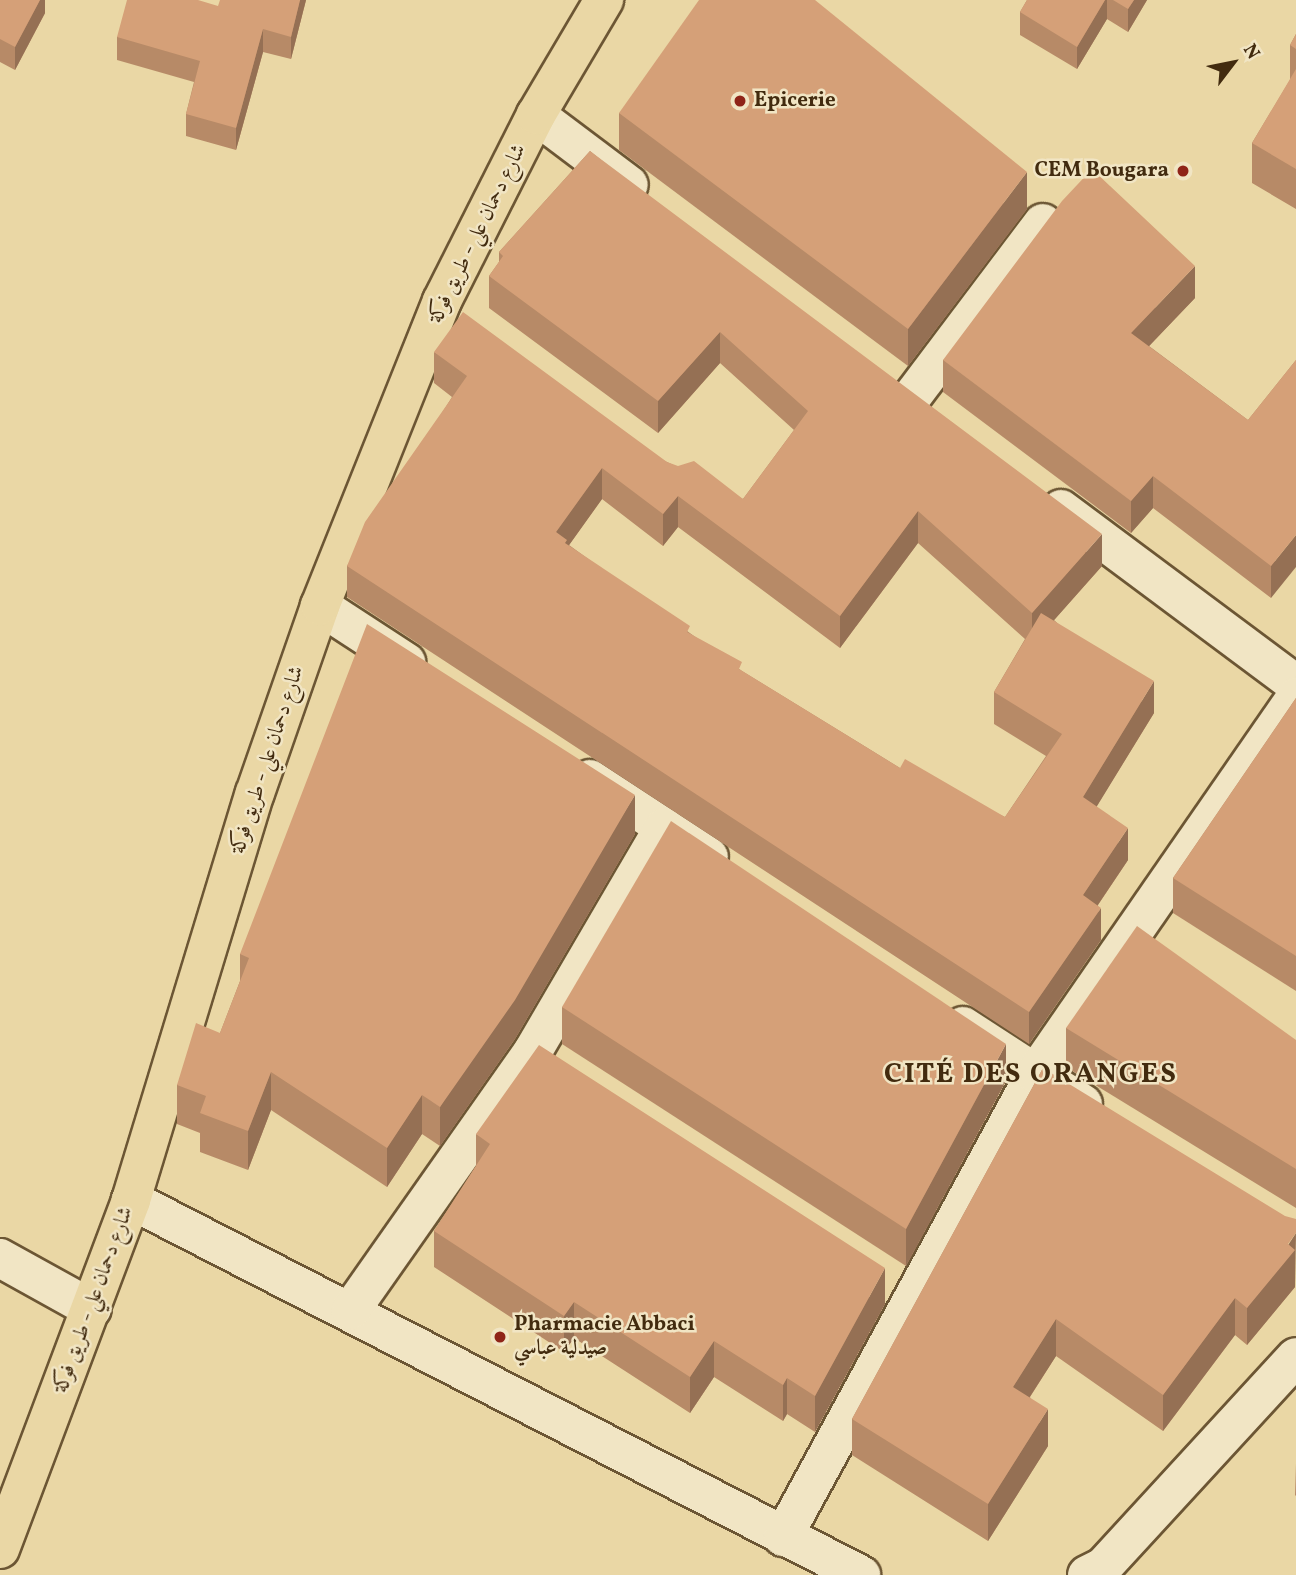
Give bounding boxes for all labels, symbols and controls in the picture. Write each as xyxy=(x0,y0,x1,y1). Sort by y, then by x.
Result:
north arrow xyxy=(1198,28,1268,98)
text: N xyxy=(1236,39,1265,65)
place label: Epicerie xyxy=(754,88,836,114)
marker: Epicerie xyxy=(732,93,748,109)
street label: شارع دحمان علي - طريق فوكة xyxy=(424,140,532,328)
place label: CEM Bougara xyxy=(1035,158,1169,184)
marker: CEM Bougara xyxy=(1175,163,1191,179)
street label: شارع دحمان علي - طريق فوكة xyxy=(226,662,310,858)
district label: CITÉ DES ORANGES xyxy=(886,1058,1176,1092)
street label: شارع دحمان علي - طريق فوكة xyxy=(48,1203,140,1397)
place label: Pharmacie Abbaci صيدلية عباسي xyxy=(514,1312,695,1362)
marker: Pharmacie Abbaci صيدلية عباسي xyxy=(492,1329,508,1345)

